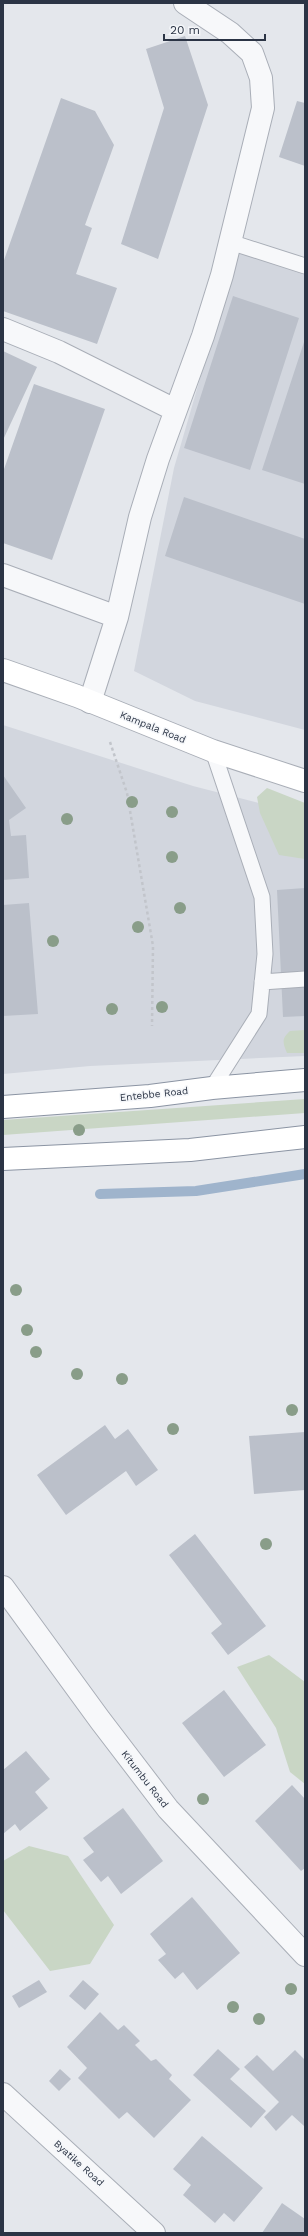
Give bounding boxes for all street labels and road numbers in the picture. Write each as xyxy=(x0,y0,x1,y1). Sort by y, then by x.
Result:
street label: Kampala Road xyxy=(119,709,187,745)
street label: Entebbe Road xyxy=(119,1085,189,1103)
street label: Kitumbu Road xyxy=(119,1748,171,1810)
street label: Byatike Road xyxy=(52,2138,106,2188)

